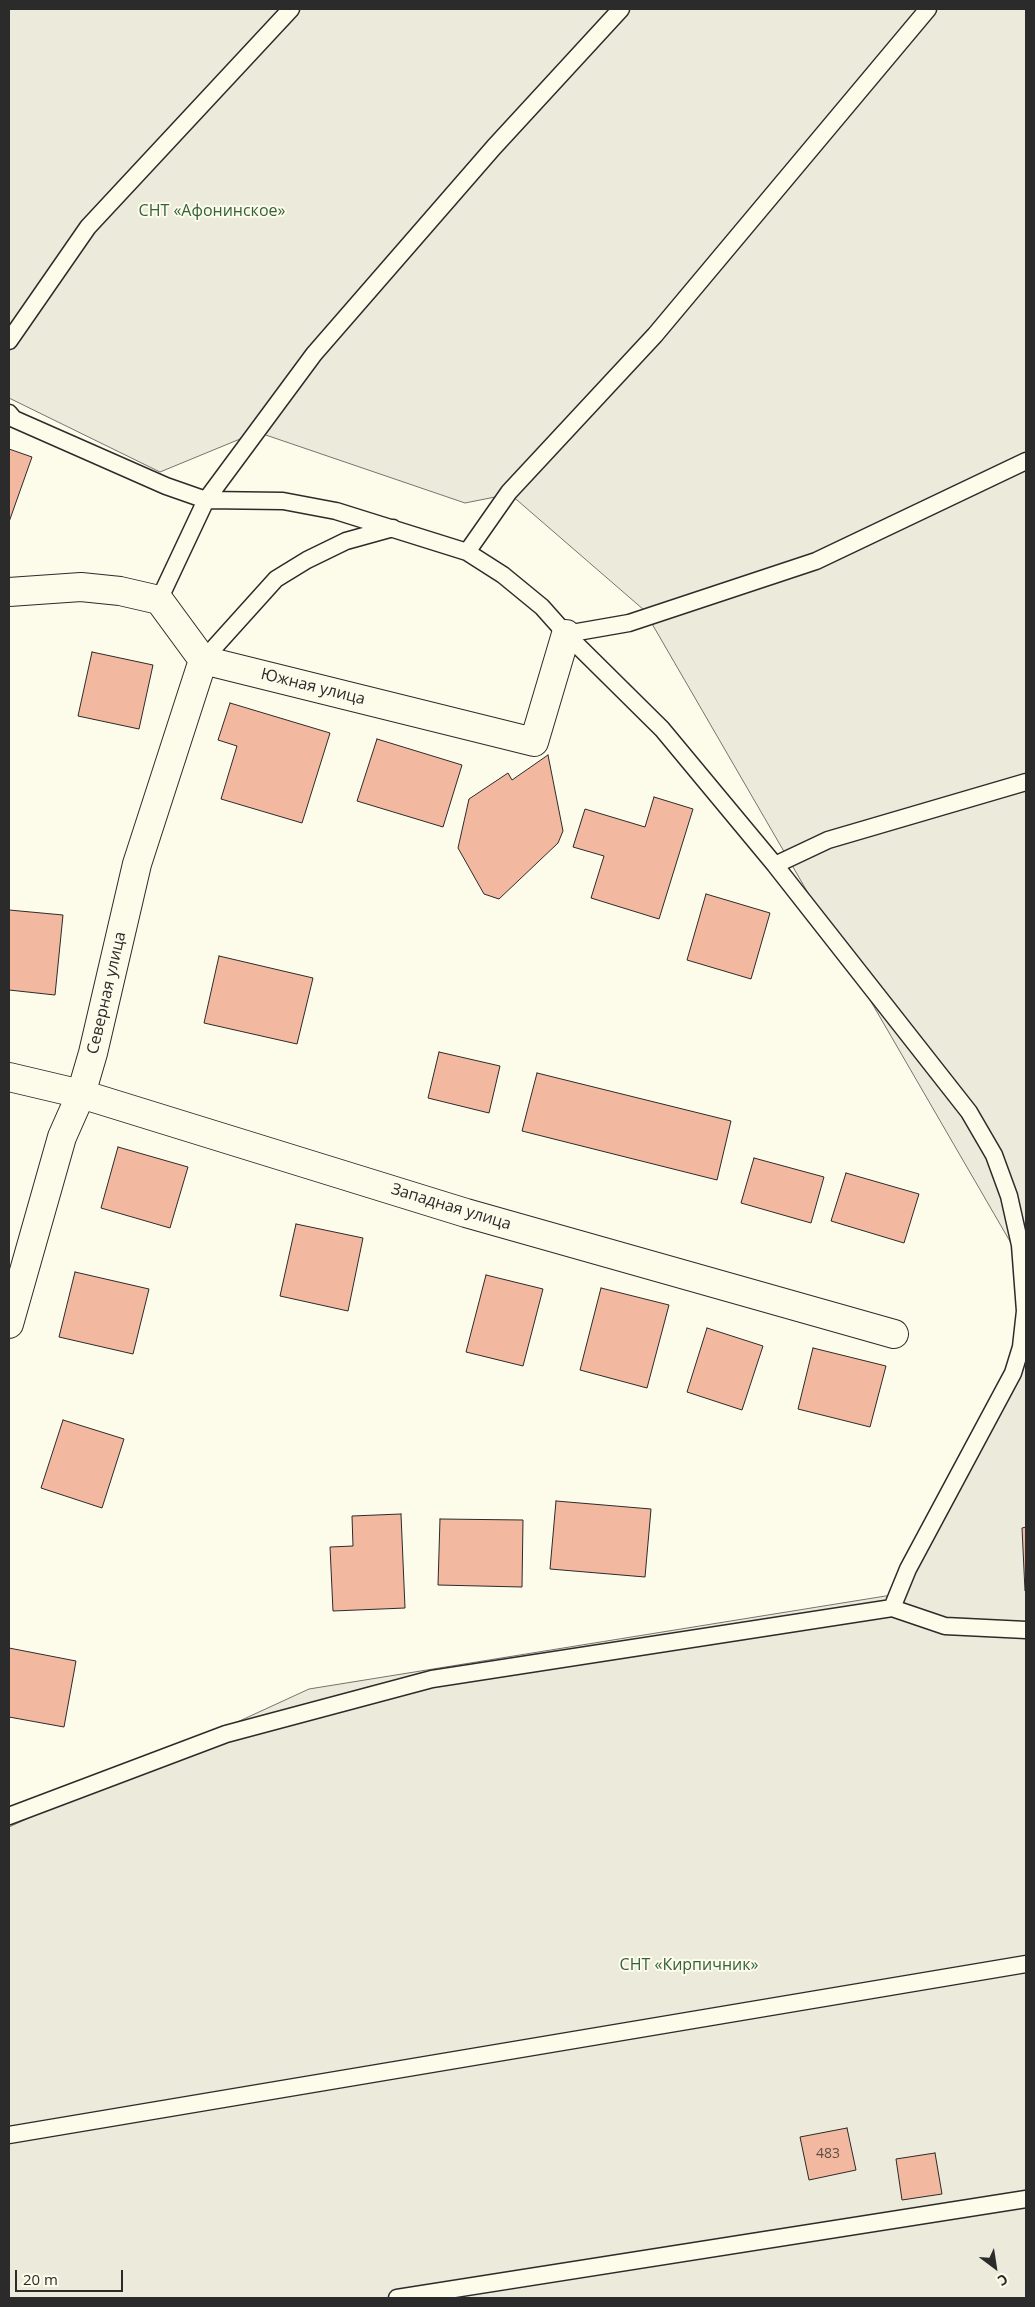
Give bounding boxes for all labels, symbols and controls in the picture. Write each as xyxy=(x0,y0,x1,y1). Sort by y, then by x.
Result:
park label: СНТ «Афонинское» xyxy=(139,201,285,221)
street label: Южная улица xyxy=(259,665,367,709)
street label: Северная улица xyxy=(84,930,130,1056)
street label: Западная улица xyxy=(389,1180,513,1234)
park label: СНТ «Кирпичник» xyxy=(620,1955,758,1975)
house number: 483 xyxy=(816,2146,840,2162)
north arrow xyxy=(970,2242,1020,2292)
scale bar xyxy=(18,2260,125,2292)
text: 20 m xyxy=(23,2269,58,2289)
text: С xyxy=(994,2270,1012,2291)

